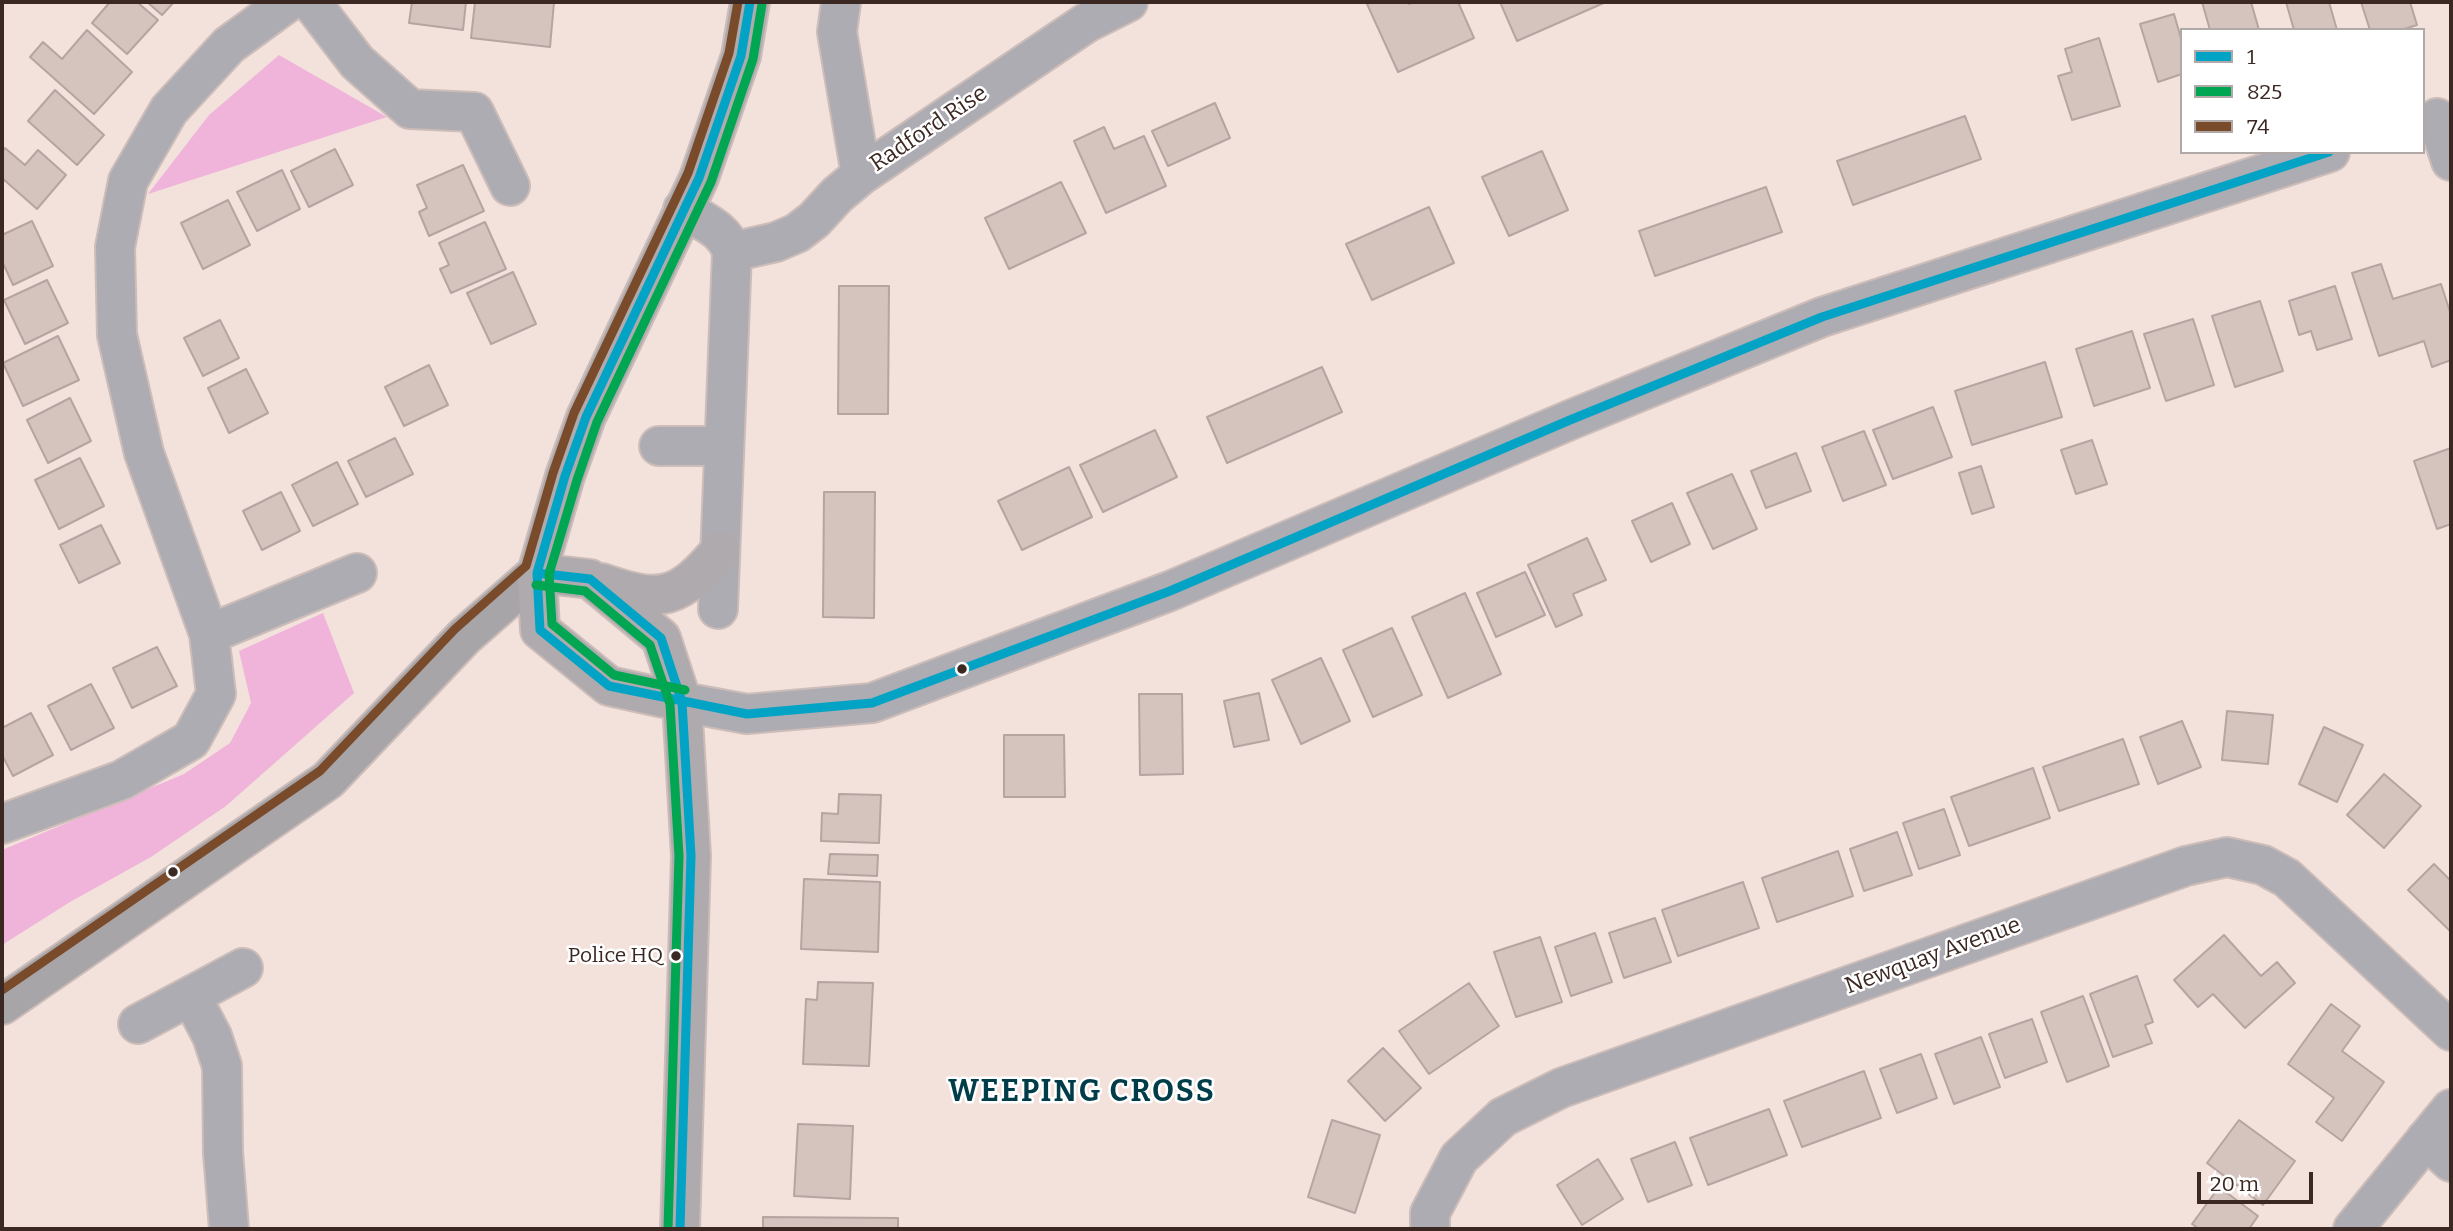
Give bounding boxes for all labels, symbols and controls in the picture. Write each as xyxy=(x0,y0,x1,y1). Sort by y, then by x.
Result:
legend xyxy=(2180,28,2425,154)
text: 1 xyxy=(2247,44,2256,70)
text: 825 xyxy=(2247,79,2282,105)
street label: Radford Rise xyxy=(865,80,993,178)
text: 74 xyxy=(2247,114,2270,140)
unlabelled marker xyxy=(955,662,969,676)
unlabelled marker xyxy=(166,865,180,879)
street label: Newquay Avenue xyxy=(1841,911,2025,1001)
place label: Police HQ xyxy=(568,943,663,969)
marker: Police HQ xyxy=(669,949,683,963)
district label: WEEPING CROSS xyxy=(950,1075,1214,1111)
scale bar xyxy=(2201,1158,2316,1202)
text: 20 m xyxy=(2210,1171,2259,1197)

